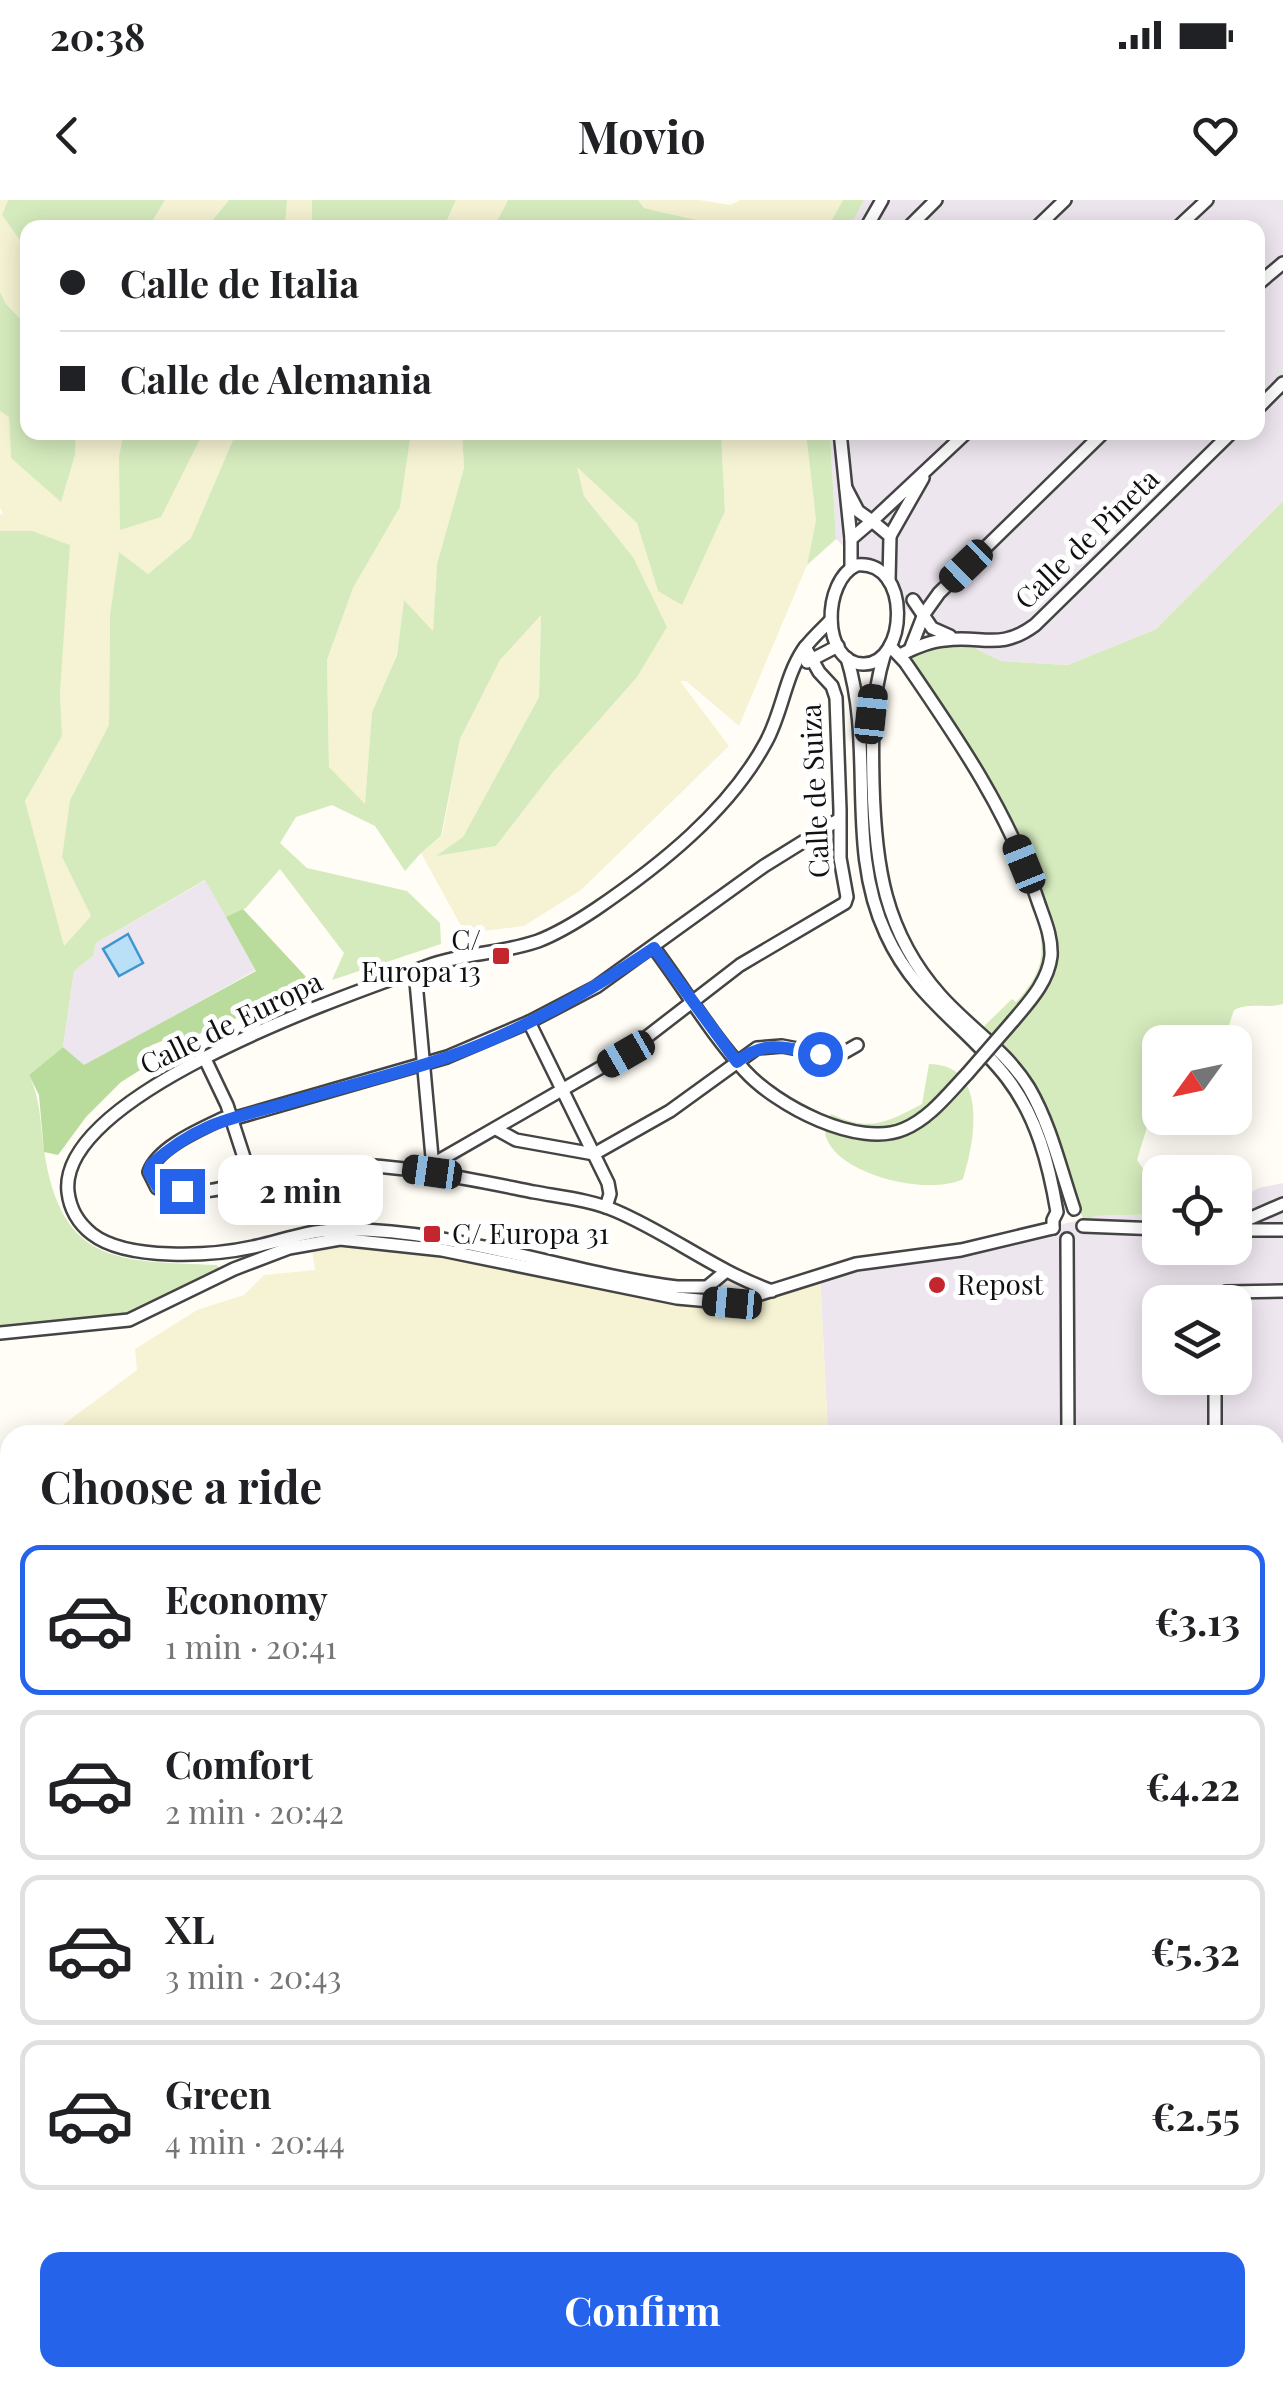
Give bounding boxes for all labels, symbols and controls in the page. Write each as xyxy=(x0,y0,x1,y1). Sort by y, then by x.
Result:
text: 20:38 xyxy=(50,10,145,61)
text: Movio xyxy=(577,105,706,165)
icon: back xyxy=(40,108,95,163)
icon: heart xyxy=(1188,108,1243,163)
text: Calle de Italia xyxy=(120,257,359,308)
text: Calle de Alemania xyxy=(120,353,432,404)
street label: Calle de Pineta xyxy=(1006,460,1166,616)
car xyxy=(934,534,998,598)
car xyxy=(853,683,889,745)
street label: Calle de Suiza xyxy=(790,703,837,879)
car xyxy=(999,831,1049,897)
place label: C/ Europa 13 xyxy=(361,920,481,989)
marker: C/ Europa 13 xyxy=(490,945,512,967)
street label: Calle de Europa xyxy=(133,962,328,1082)
north arrow xyxy=(1142,1025,1252,1135)
map controls xyxy=(1142,1025,1252,1395)
car xyxy=(593,1026,659,1082)
route start xyxy=(798,1032,843,1077)
car xyxy=(400,1153,464,1191)
button: locate xyxy=(1142,1155,1252,1265)
callout: 2 min xyxy=(217,1156,382,1226)
text: 2 min xyxy=(259,1168,342,1211)
route end xyxy=(160,1169,205,1214)
place label: C/ Europa 31 xyxy=(452,1214,609,1251)
marker: C/ Europa 31 xyxy=(421,1223,443,1245)
place label: Repost xyxy=(957,1265,1044,1302)
marker: Repost xyxy=(926,1274,948,1296)
car xyxy=(701,1285,763,1321)
button: layers xyxy=(1142,1285,1252,1395)
text: Choose a ride xyxy=(40,1455,322,1515)
text: Economy xyxy=(165,1573,328,1624)
icon: car xyxy=(45,1575,135,1665)
text: €3.13 xyxy=(1155,1595,1240,1646)
text: 1 min · 20:41 xyxy=(165,1624,337,1667)
text: Comfort xyxy=(165,1738,313,1789)
icon: car xyxy=(45,1740,135,1830)
text: €4.22 xyxy=(1146,1760,1240,1811)
text: 2 min · 20:42 xyxy=(165,1789,344,1832)
text: XL xyxy=(165,1903,214,1954)
icon: car xyxy=(45,1905,135,1995)
text: €5.32 xyxy=(1151,1925,1240,1976)
text: 3 min · 20:43 xyxy=(165,1954,341,1997)
text: Green xyxy=(165,2068,272,2119)
icon: car xyxy=(45,2070,135,2160)
text: €2.55 xyxy=(1151,2090,1240,2141)
text: 4 min · 20:44 xyxy=(165,2119,345,2162)
button: Confirm xyxy=(40,2252,1245,2367)

